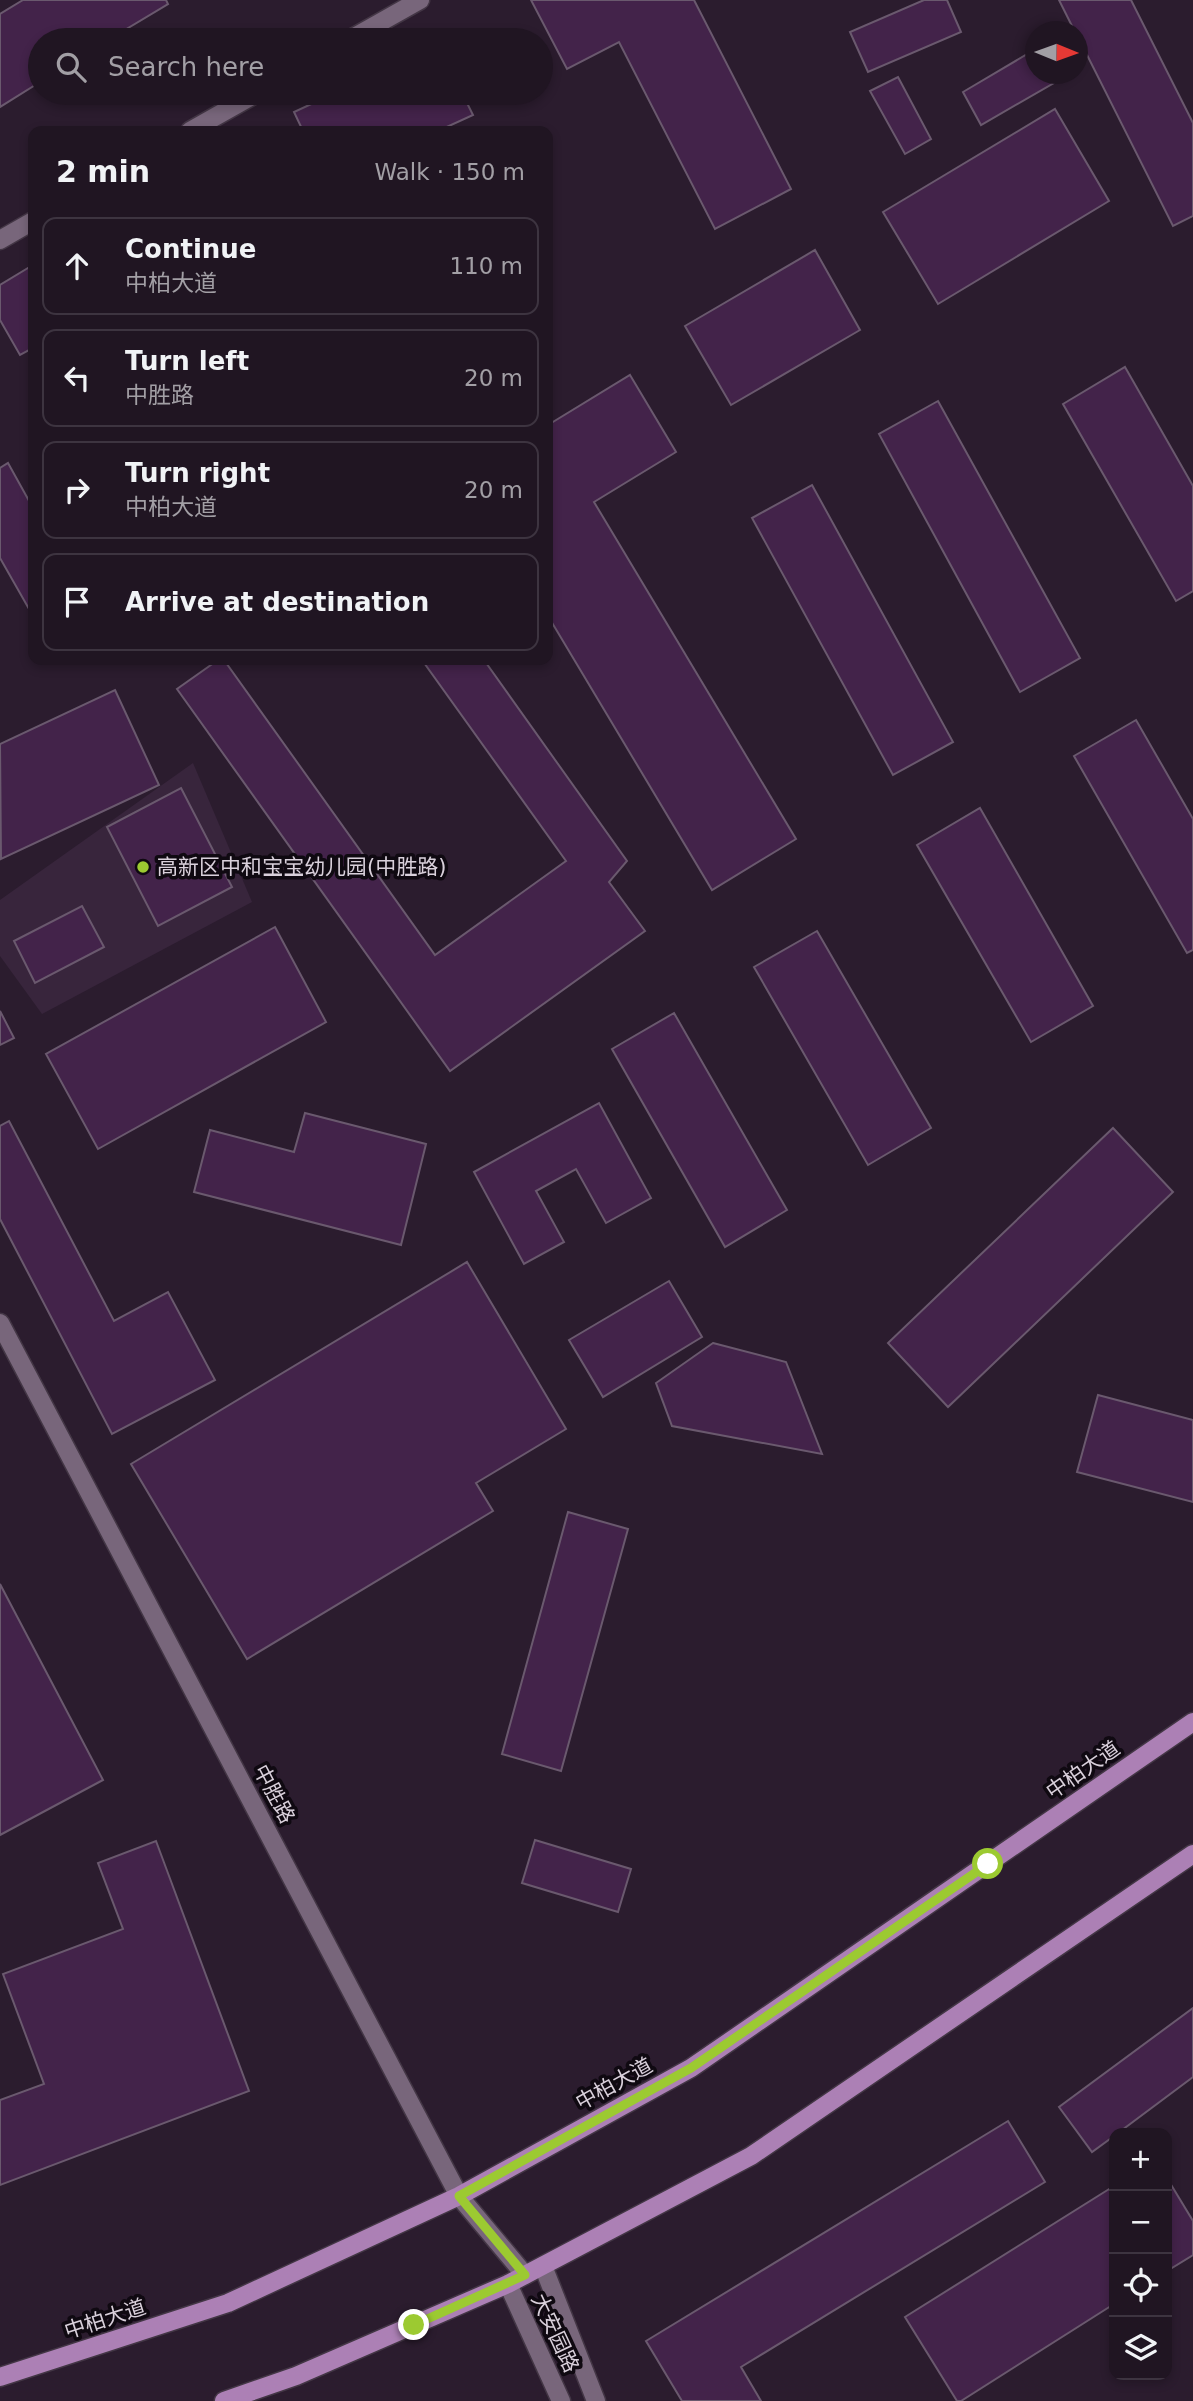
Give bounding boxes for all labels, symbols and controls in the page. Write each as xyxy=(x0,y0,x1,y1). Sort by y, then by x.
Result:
north arrow xyxy=(1025,21,1088,84)
search box xyxy=(28,28,553,105)
icon: search xyxy=(52,48,90,86)
text: Search here xyxy=(108,52,264,82)
text: 2 min xyxy=(56,154,150,189)
text: Walk · 150 m xyxy=(374,159,525,185)
text: Continue xyxy=(125,234,256,264)
icon: ahead xyxy=(58,247,96,285)
text: 110 m xyxy=(449,253,523,279)
text: 中柏大道 xyxy=(125,270,217,296)
text: Turn left xyxy=(125,346,249,376)
icon: left xyxy=(58,359,96,397)
text: 20 m xyxy=(464,365,523,391)
text: 中胜路 xyxy=(125,382,194,408)
text: Turn right xyxy=(125,458,270,488)
icon: right xyxy=(58,471,96,509)
text: 20 m xyxy=(464,477,523,503)
text: 中柏大道 xyxy=(125,494,217,520)
icon: arrive xyxy=(58,583,96,621)
text: Arrive at destination xyxy=(125,587,429,617)
place label: 高新区中和宝宝幼儿园(中胜路) xyxy=(157,855,446,879)
marker: 高新区中和宝宝幼儿园(中胜路) xyxy=(135,859,151,875)
street label: 中柏大道 xyxy=(1042,1736,1124,1804)
street label: 中胜路 xyxy=(249,1761,299,1827)
route start xyxy=(972,1848,1003,1879)
street label: 中柏大道 xyxy=(571,2053,657,2115)
map controls xyxy=(1109,2128,1172,2380)
button: + xyxy=(1109,2128,1172,2191)
button: − xyxy=(1109,2191,1172,2254)
button: locate xyxy=(1109,2254,1172,2317)
street label: 大安园路 xyxy=(526,2290,584,2376)
street label: 中柏大道 xyxy=(61,2295,149,2343)
route end xyxy=(398,2309,429,2340)
button: layers xyxy=(1109,2317,1172,2380)

